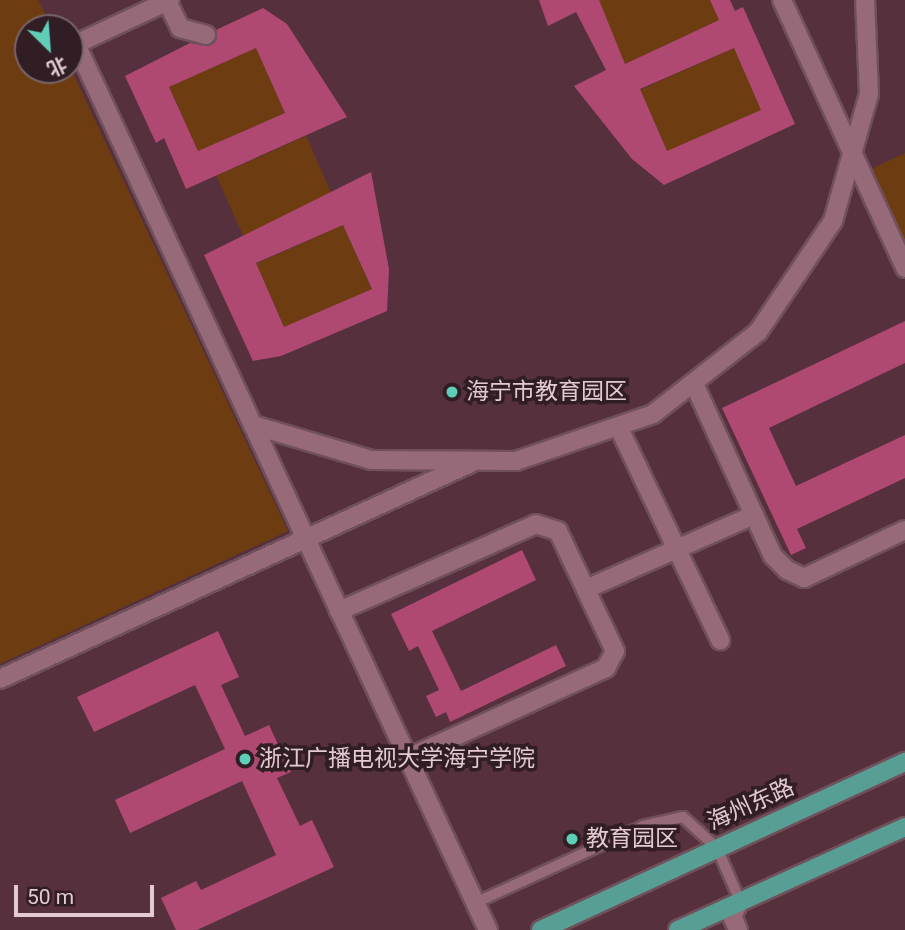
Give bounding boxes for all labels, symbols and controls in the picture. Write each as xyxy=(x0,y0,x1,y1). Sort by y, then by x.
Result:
north arrow xyxy=(14,14,84,84)
text: 北 xyxy=(44,52,71,81)
place label: 海宁市教育园区 xyxy=(466,378,627,406)
marker: 海宁市教育园区 xyxy=(444,384,460,400)
place label: 浙江广播电视大学海宁学院 xyxy=(259,745,535,773)
marker: 浙江广播电视大学海宁学院 xyxy=(237,751,253,767)
street label: 海州东路 xyxy=(703,774,799,836)
place label: 教育园区 xyxy=(586,825,678,853)
marker: 教育园区 xyxy=(564,831,580,847)
scale bar xyxy=(18,870,158,914)
text: 50 m xyxy=(27,885,74,909)

